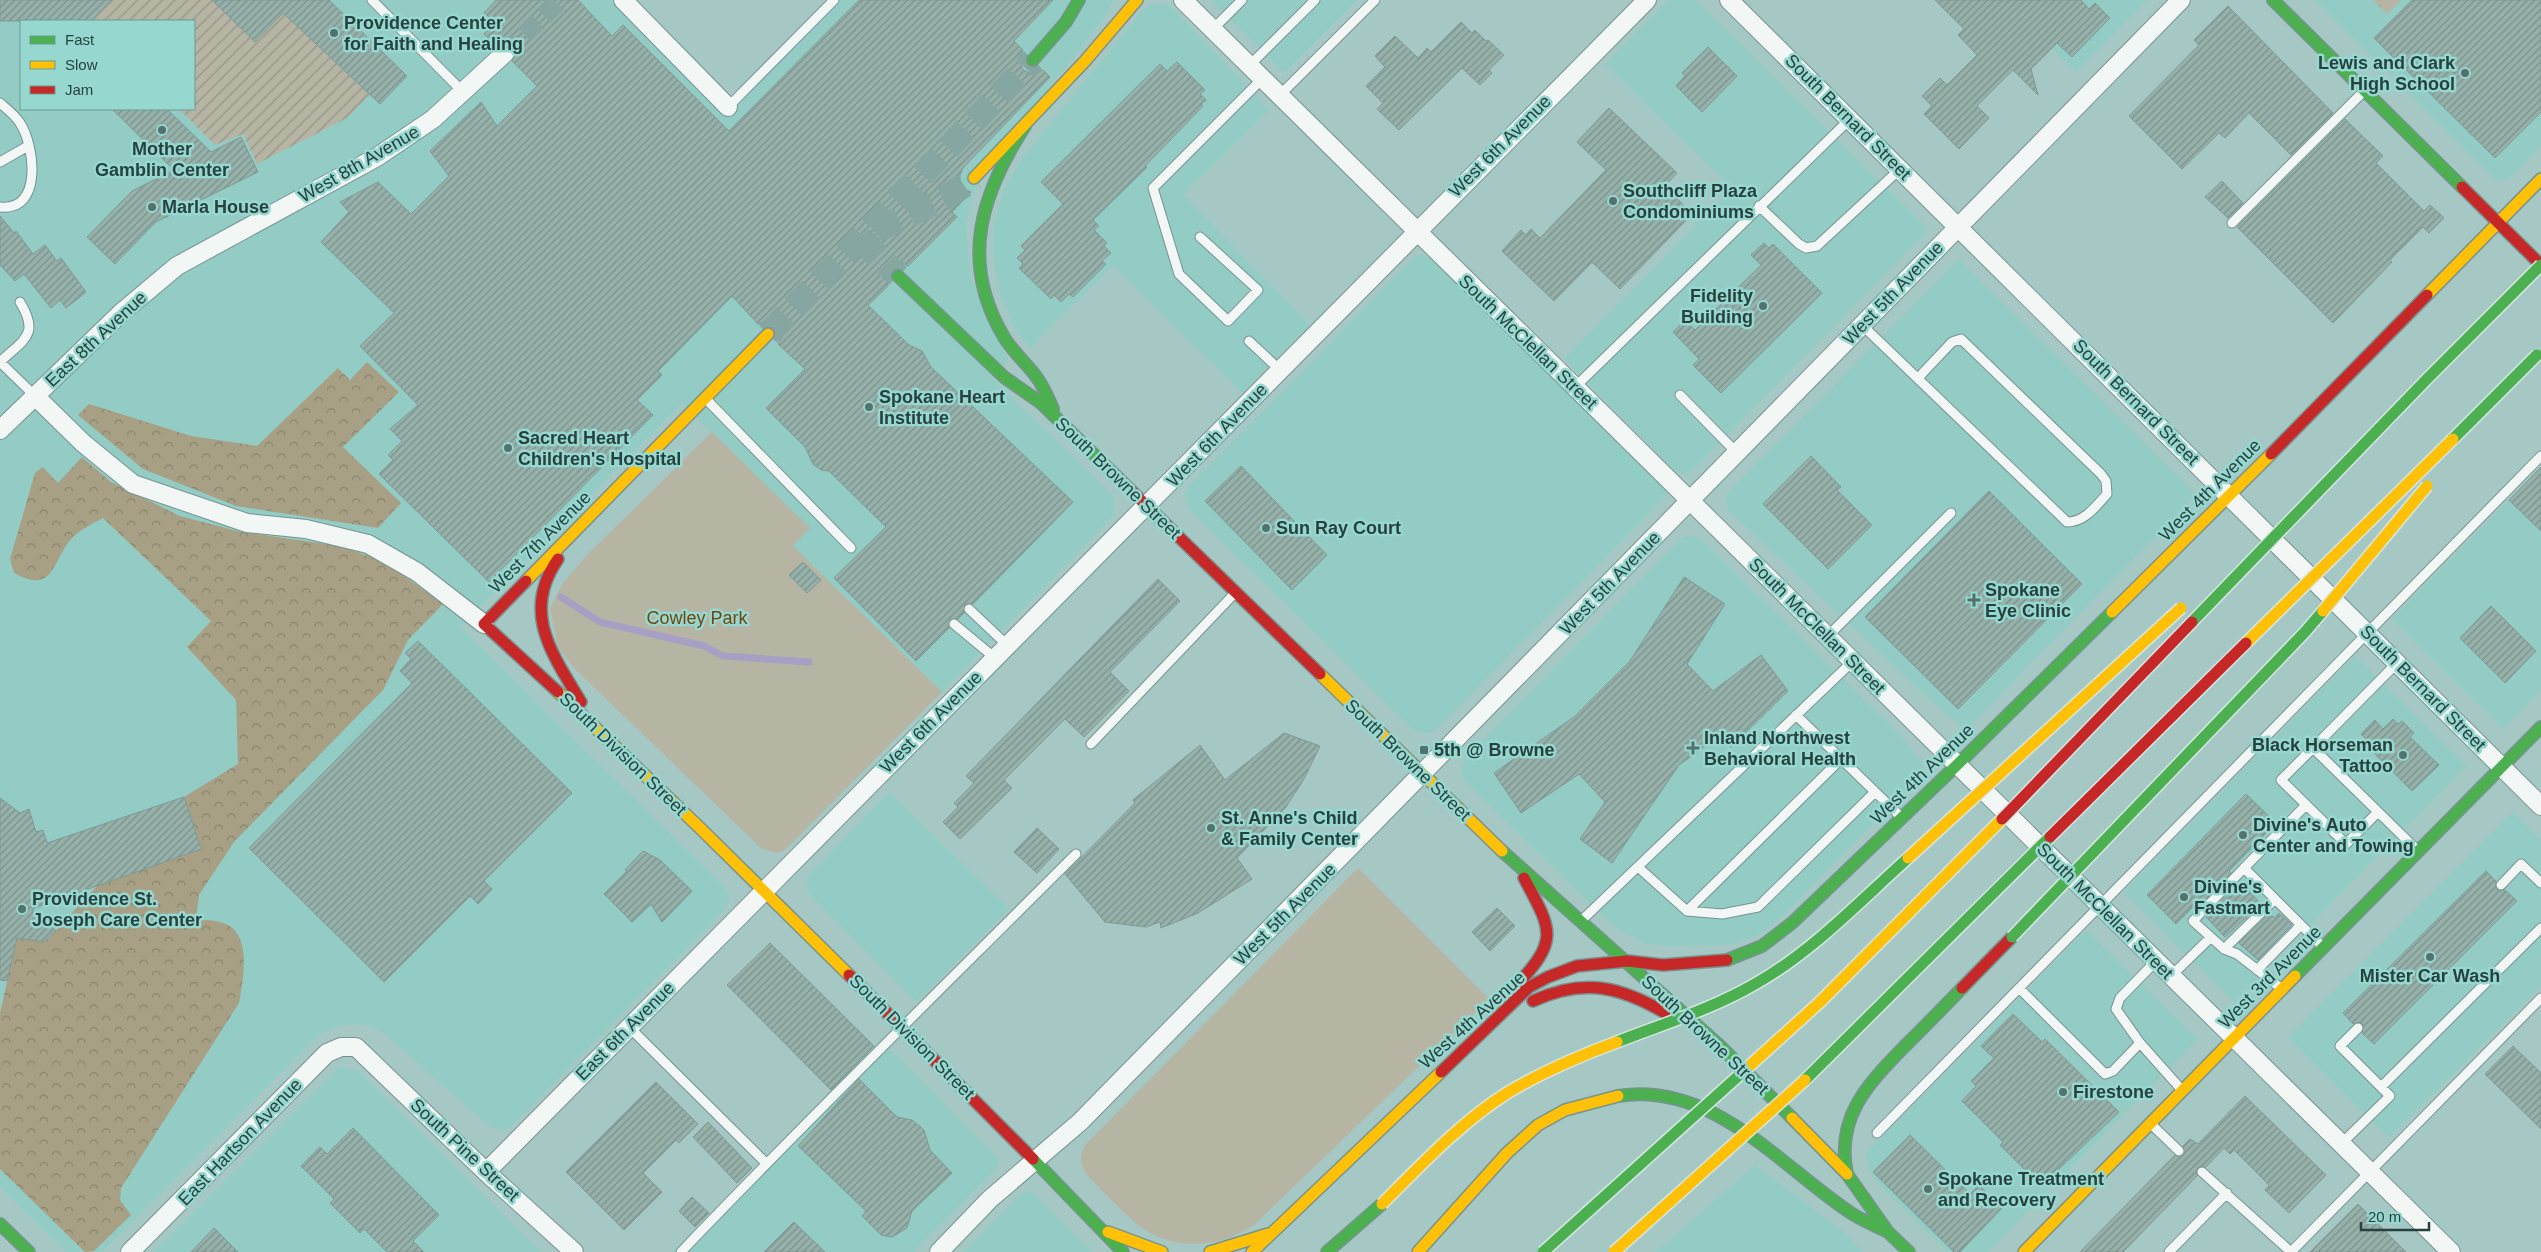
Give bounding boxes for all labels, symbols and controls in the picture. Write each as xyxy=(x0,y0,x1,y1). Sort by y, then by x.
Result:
place label: Providence Center for Faith and Healing xyxy=(344,13,523,54)
legend xyxy=(20,20,195,110)
marker: Providence Center for Faith and Healing xyxy=(328,27,340,39)
text: Fast xyxy=(65,31,95,48)
street label: South Bernard Street xyxy=(1781,50,1915,184)
place label: Lewis and Clark High School xyxy=(2318,53,2456,94)
text: Slow xyxy=(65,56,98,73)
marker: Lewis and Clark High School xyxy=(2459,67,2471,79)
text: Jam xyxy=(65,81,93,98)
street label: West 6th Avenue xyxy=(1445,91,1555,201)
street label: West 8th Avenue xyxy=(295,121,423,207)
marker: Mother Gamblin Center xyxy=(156,124,168,136)
place label: Mother Gamblin Center xyxy=(95,139,229,180)
place label: Southcliff Plaza Condominiums xyxy=(1623,181,1758,222)
marker: Southcliff Plaza Condominiums xyxy=(1607,195,1619,207)
place label: Marla House xyxy=(162,197,269,217)
marker: Marla House xyxy=(146,201,158,213)
street label: West 5th Avenue xyxy=(1839,237,1947,349)
street label: South McClellan Street xyxy=(1455,271,1601,413)
place label: Fidelity Building xyxy=(1681,286,1753,327)
street label: East 8th Avenue xyxy=(41,287,151,391)
marker: Fidelity Building xyxy=(1757,300,1769,312)
street label: South Bernard Street xyxy=(2069,335,2203,469)
street label: West 6th Avenue xyxy=(1163,379,1271,491)
place label: Spokane Heart Institute xyxy=(879,387,1005,428)
marker: Spokane Heart Institute xyxy=(863,401,875,413)
street label: South Browne Street xyxy=(1051,413,1185,543)
place label: Sacred Heart Children's Hospital xyxy=(518,428,681,469)
street label: West 4th Avenue xyxy=(2155,435,2265,545)
marker: Sacred Heart Children's Hospital xyxy=(502,442,514,454)
street label: West 7th Avenue xyxy=(485,487,595,597)
place label: Sun Ray Court xyxy=(1276,518,1401,538)
marker: Sun Ray Court xyxy=(1260,522,1272,534)
street label: West 5th Avenue xyxy=(1556,527,1664,639)
street label: South McClellan Street xyxy=(1745,554,1889,698)
place label: Spokane Eye Clinic xyxy=(1985,580,2071,621)
marker: Spokane Eye Clinic xyxy=(1967,593,1981,607)
park label: Cowley Park xyxy=(646,608,749,628)
street label: South Bernard Street xyxy=(2356,621,2490,755)
street label: West 6th Avenue xyxy=(876,667,986,777)
street label: South Division Street xyxy=(556,688,690,820)
street label: South Browne Street xyxy=(1341,695,1475,825)
street label: West 4th Avenue xyxy=(1866,720,1978,828)
place label: Inland Northwest Behavioral Health xyxy=(1704,728,1856,769)
place label: Black Horseman Tattoo xyxy=(2252,735,2393,776)
place label: 5th @ Browne xyxy=(1434,740,1555,760)
marker: Inland Northwest Behavioral Health xyxy=(1686,741,1700,755)
marker: 5th @ Browne xyxy=(1418,744,1430,756)
marker: Black Horseman Tattoo xyxy=(2397,749,2409,761)
place label: St. Anne's Child & Family Center xyxy=(1221,808,1358,849)
place label: Divine's Auto Center and Towing xyxy=(2253,815,2414,856)
marker: St. Anne's Child & Family Center xyxy=(1205,822,1217,834)
marker: Divine's Auto Center and Towing xyxy=(2237,829,2249,841)
street label: South McClellan Street xyxy=(2033,839,2177,983)
street label: West 5th Avenue xyxy=(1230,859,1340,969)
place label: Divine's Fastmart xyxy=(2194,877,2270,918)
place label: Providence St. Joseph Care Center xyxy=(32,889,202,930)
marker: Divine's Fastmart xyxy=(2178,891,2190,903)
marker: Providence St. Joseph Care Center xyxy=(16,903,28,915)
street label: West 3rd Avenue xyxy=(2215,922,2325,1032)
marker: Mister Car Wash xyxy=(2424,951,2436,963)
place label: Mister Car Wash xyxy=(2360,966,2500,986)
street label: West 4th Avenue xyxy=(1415,967,1529,1073)
street label: South Division Street xyxy=(845,970,979,1104)
street label: South Browne Street xyxy=(1637,971,1773,1099)
street label: East 6th Avenue xyxy=(572,978,678,1084)
street label: East Hartson Avenue xyxy=(174,1074,306,1210)
place label: Firestone xyxy=(2073,1082,2154,1102)
marker: Firestone xyxy=(2057,1086,2069,1098)
street label: South Pine Street xyxy=(407,1095,523,1205)
place label: Spokane Treatment and Recovery xyxy=(1938,1169,2104,1210)
marker: Spokane Treatment and Recovery xyxy=(1922,1183,1934,1195)
scale bar xyxy=(2361,1200,2428,1232)
text: 20 m xyxy=(2368,1208,2401,1225)

